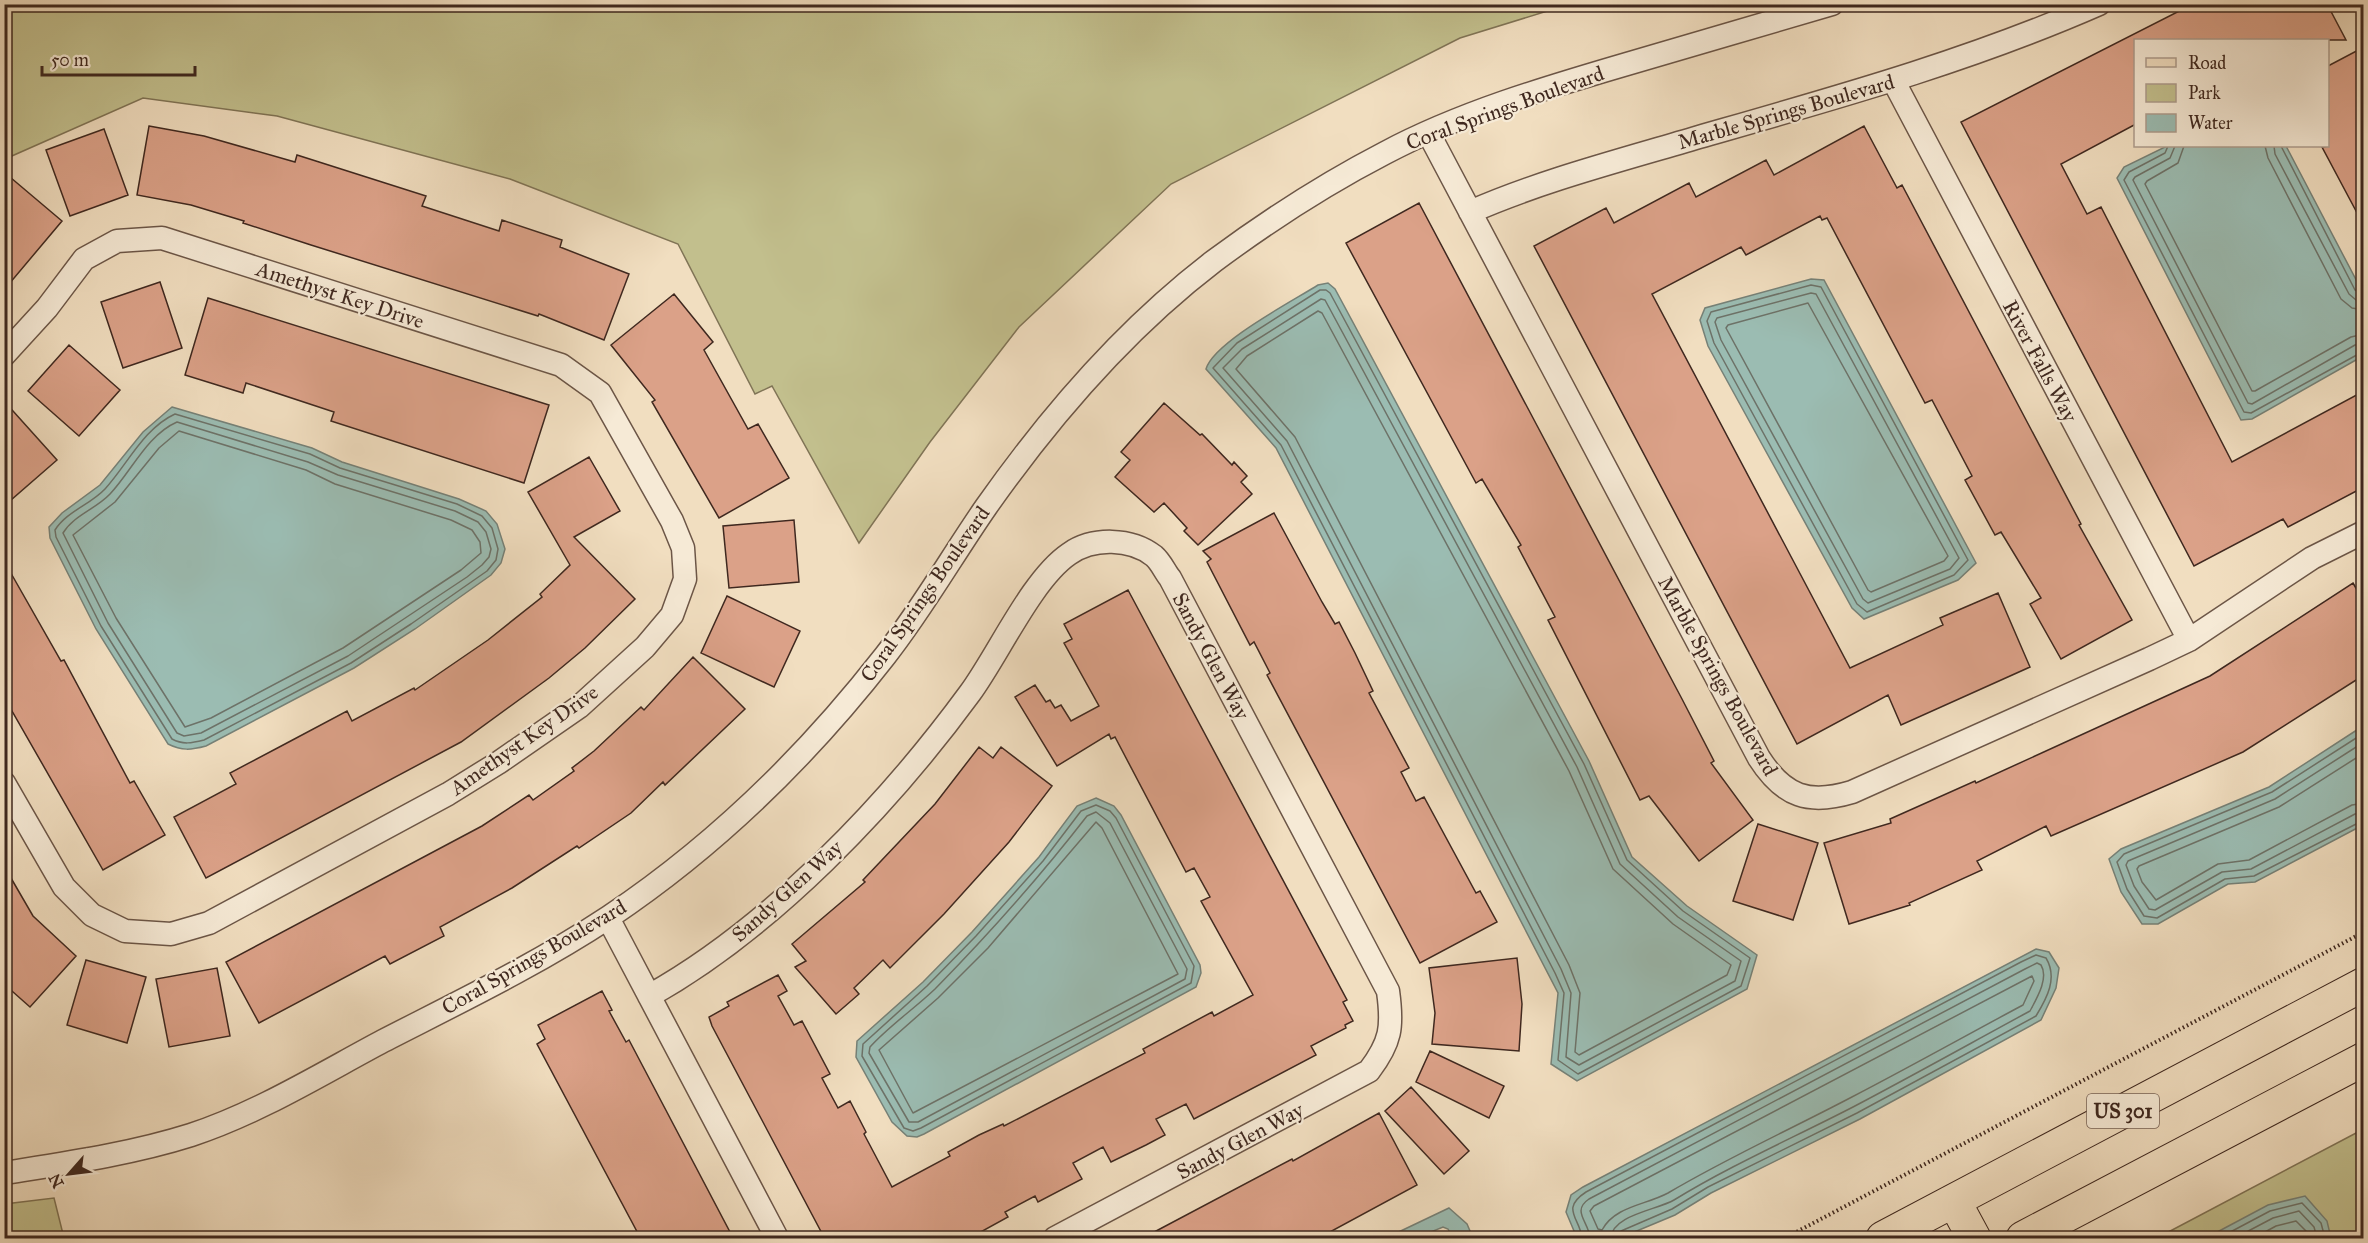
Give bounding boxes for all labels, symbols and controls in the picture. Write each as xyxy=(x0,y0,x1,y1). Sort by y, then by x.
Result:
scale bar xyxy=(42,39,195,77)
legend xyxy=(2134,39,2329,147)
text: 50 m xyxy=(51,49,89,71)
text: Road xyxy=(2188,52,2226,74)
street label: Coral Springs Boulevard xyxy=(1402,60,1608,156)
street label: Marble Springs Boulevard xyxy=(1675,68,1898,155)
text: Park xyxy=(2188,82,2221,104)
text: Water xyxy=(2188,112,2233,134)
street label: Amethyst Key Drive xyxy=(252,255,427,334)
street label: River Falls Way xyxy=(1997,296,2084,427)
street label: Coral Springs Boulevard xyxy=(854,501,996,687)
street label: Marble Springs Boulevard xyxy=(1652,572,1784,781)
street label: Sandy Glen Way xyxy=(1167,588,1256,725)
street label: Amethyst Key Drive xyxy=(444,679,603,801)
street label: Sandy Glen Way xyxy=(726,834,849,948)
street label: Coral Springs Boulevard xyxy=(437,893,631,1020)
road number: US 301 xyxy=(2087,1094,2159,1128)
street label: Sandy Glen Way xyxy=(1172,1096,1309,1185)
north arrow xyxy=(39,1144,99,1204)
text: N xyxy=(44,1170,68,1191)

